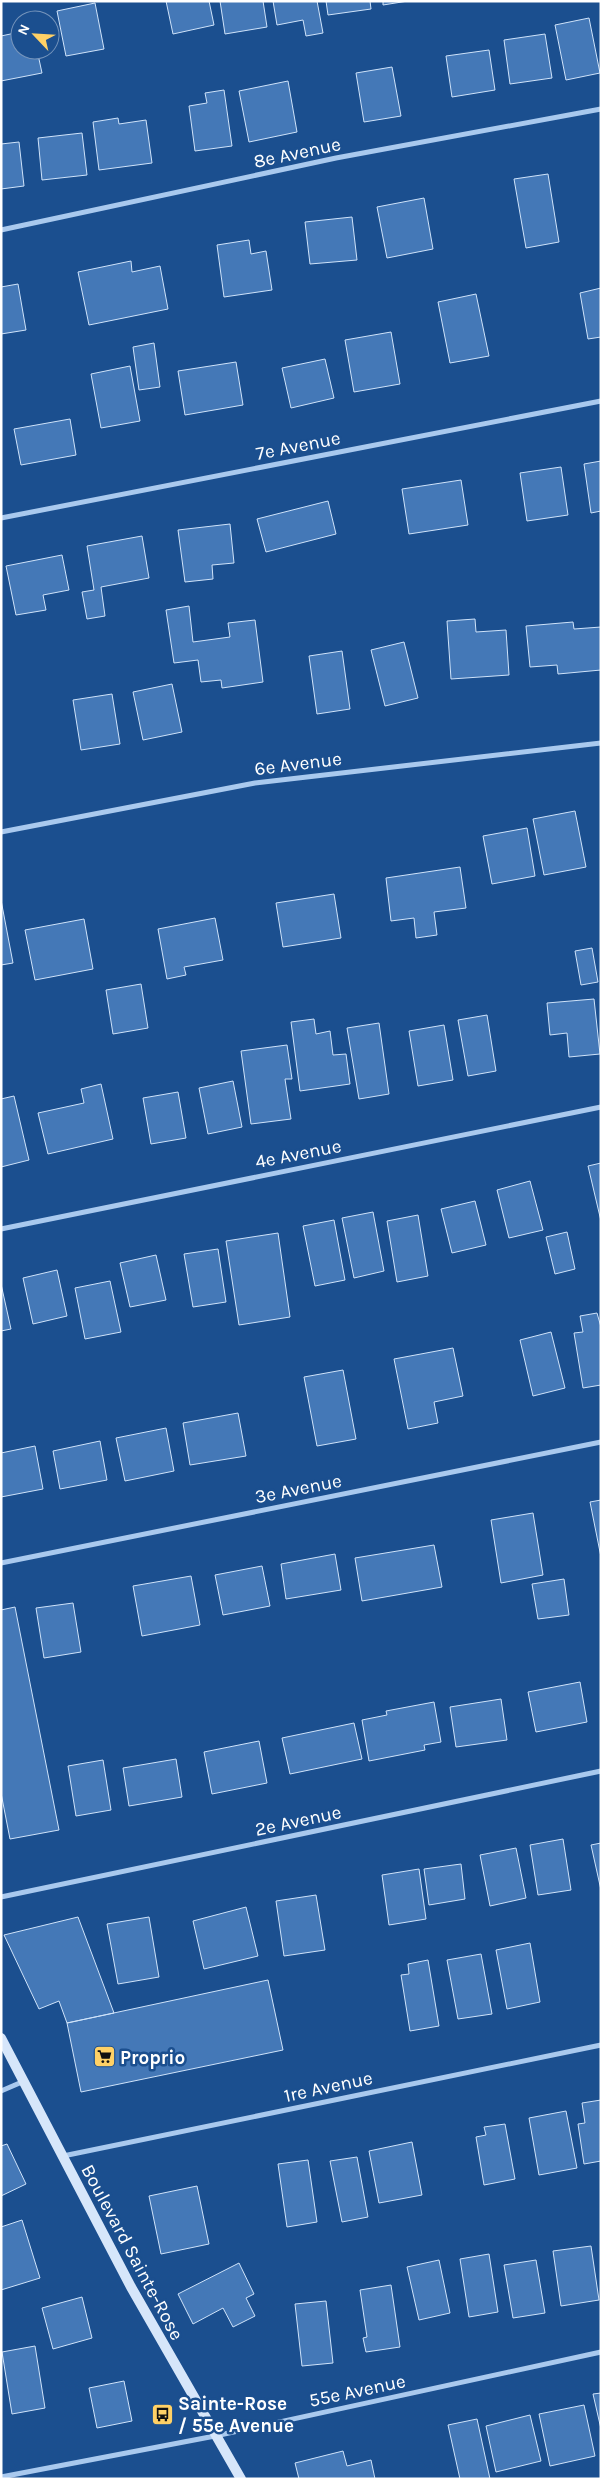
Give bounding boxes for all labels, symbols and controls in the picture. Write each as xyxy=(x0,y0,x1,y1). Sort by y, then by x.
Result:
north arrow xyxy=(10,10,60,60)
text: N xyxy=(14,22,33,38)
street label: 8e Avenue xyxy=(252,133,343,173)
street label: 7e Avenue xyxy=(254,427,342,465)
street label: 6e Avenue xyxy=(253,748,343,780)
street label: 4e Avenue xyxy=(253,1135,343,1173)
street label: 3e Avenue xyxy=(253,1470,343,1508)
street label: 2e Avenue xyxy=(253,1801,343,1841)
supermarket icon: Proprio xyxy=(92,2045,116,2069)
place label: Proprio xyxy=(120,2047,185,2069)
street label: 1re Avenue xyxy=(282,2067,374,2107)
street label: Boulevard Sainte-Rose xyxy=(76,2161,188,2344)
street label: 55e Avenue xyxy=(307,2370,408,2412)
place label: Sainte-Rose / 55e Avenue xyxy=(178,2393,294,2437)
bus stop icon: Sainte-Rose / 55e Avenue xyxy=(150,2402,174,2426)

